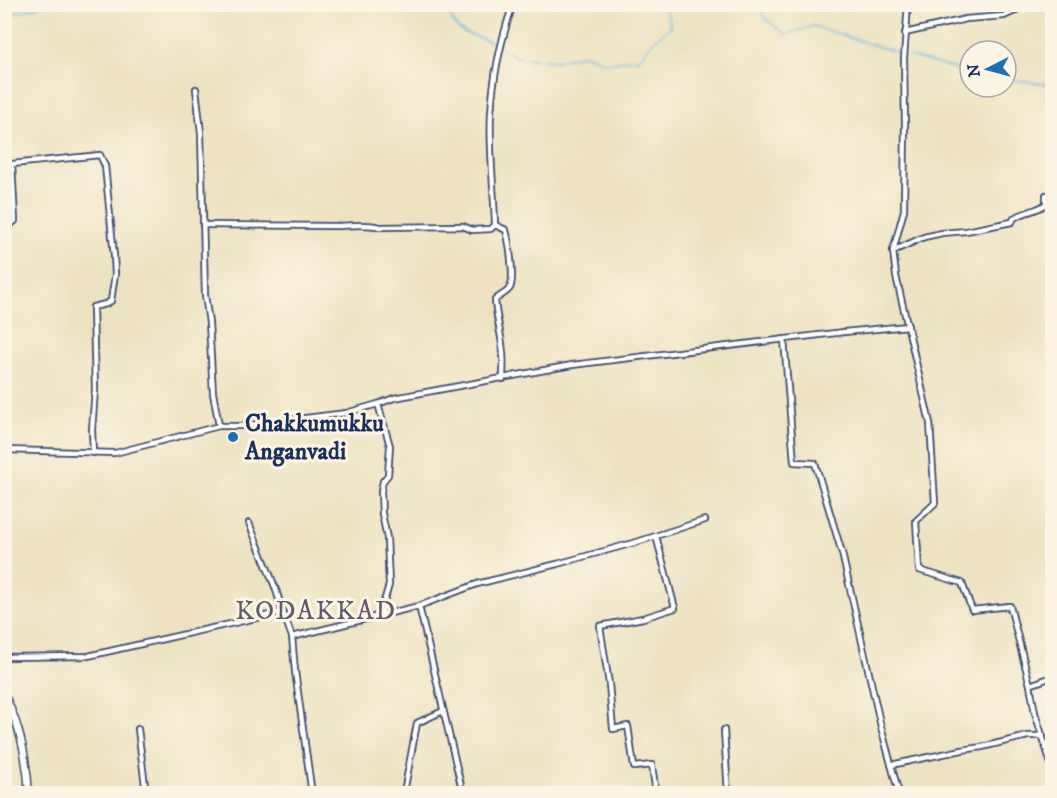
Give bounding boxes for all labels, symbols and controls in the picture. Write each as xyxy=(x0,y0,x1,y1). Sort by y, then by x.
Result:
north arrow xyxy=(958,39,1018,99)
text: N xyxy=(963,63,985,78)
place label: Chakkumukku Anganvadi xyxy=(244,409,384,467)
marker: Chakkumukku Anganvadi xyxy=(226,430,240,444)
district label: KODAKKAD xyxy=(235,594,397,628)

